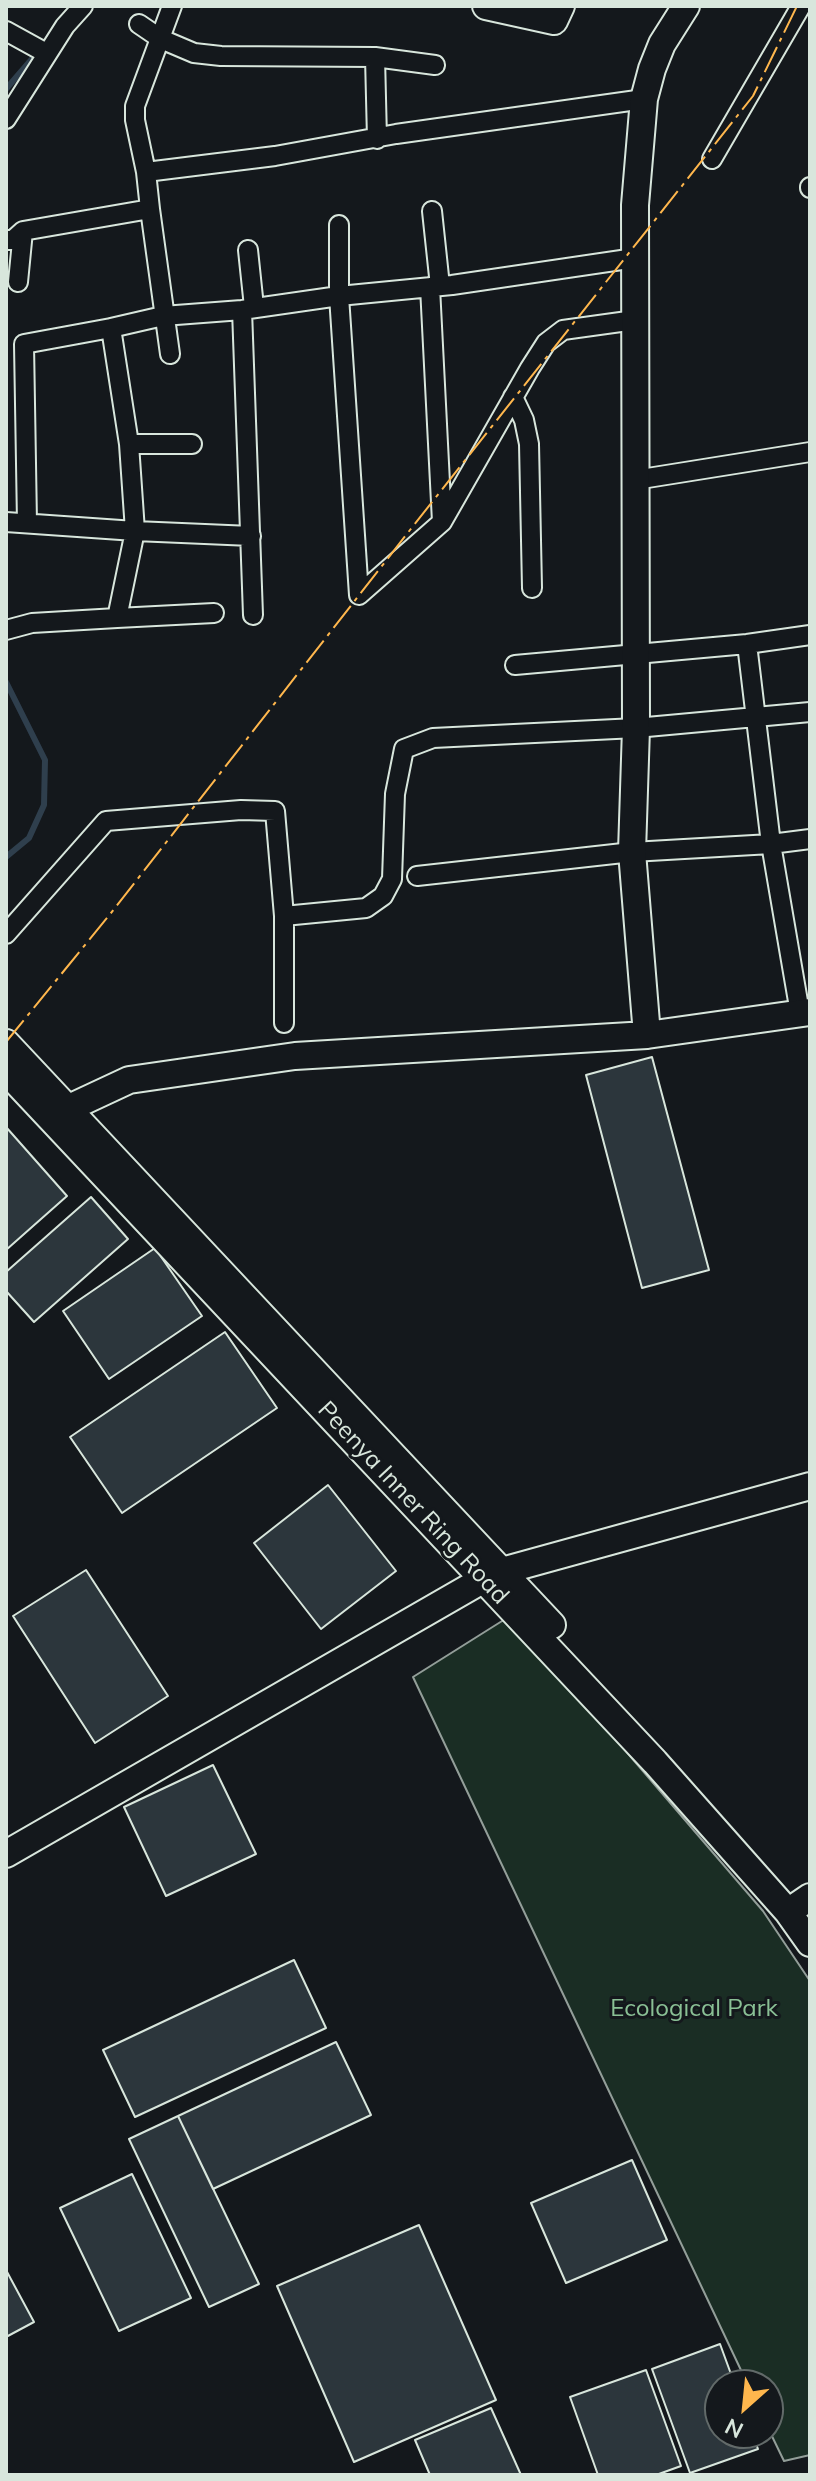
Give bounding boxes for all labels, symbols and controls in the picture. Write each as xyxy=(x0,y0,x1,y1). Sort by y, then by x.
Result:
street label: Peenya Inner Ring Road xyxy=(312,1396,514,1610)
park label: Ecological Park xyxy=(610,1995,778,2023)
north arrow xyxy=(704,2369,784,2449)
text: N xyxy=(720,2412,748,2445)

